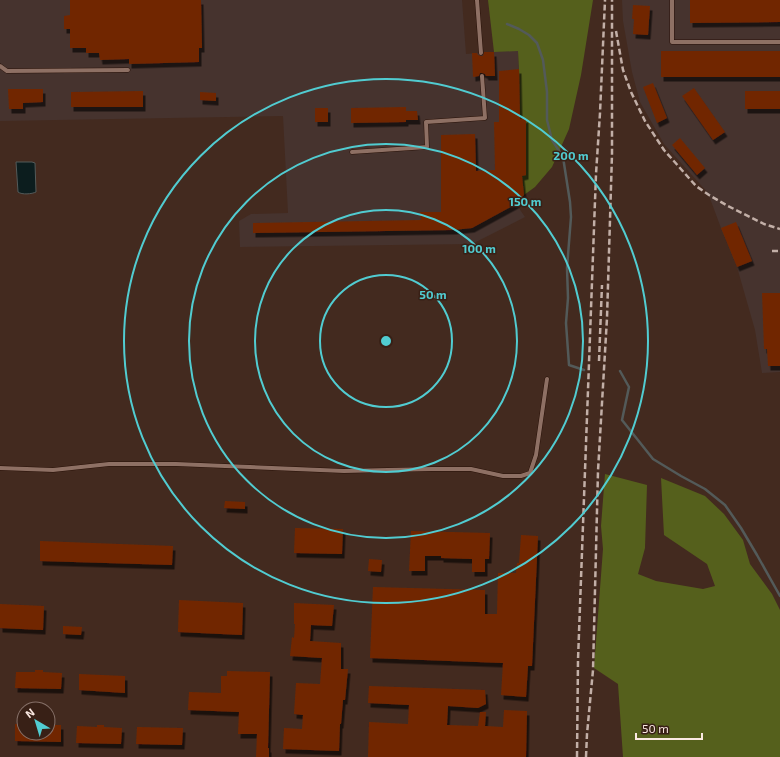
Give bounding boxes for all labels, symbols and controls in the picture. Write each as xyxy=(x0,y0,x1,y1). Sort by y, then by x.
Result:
text: 200 m xyxy=(553,148,589,162)
text: 150 m xyxy=(509,194,541,208)
text: 100 m xyxy=(462,241,496,255)
text: 50 m xyxy=(419,287,447,301)
centre of rings xyxy=(379,334,393,348)
north arrow xyxy=(16,701,56,741)
text: N xyxy=(22,705,37,720)
scale bar xyxy=(636,715,702,741)
text: 50 m xyxy=(642,721,669,735)

